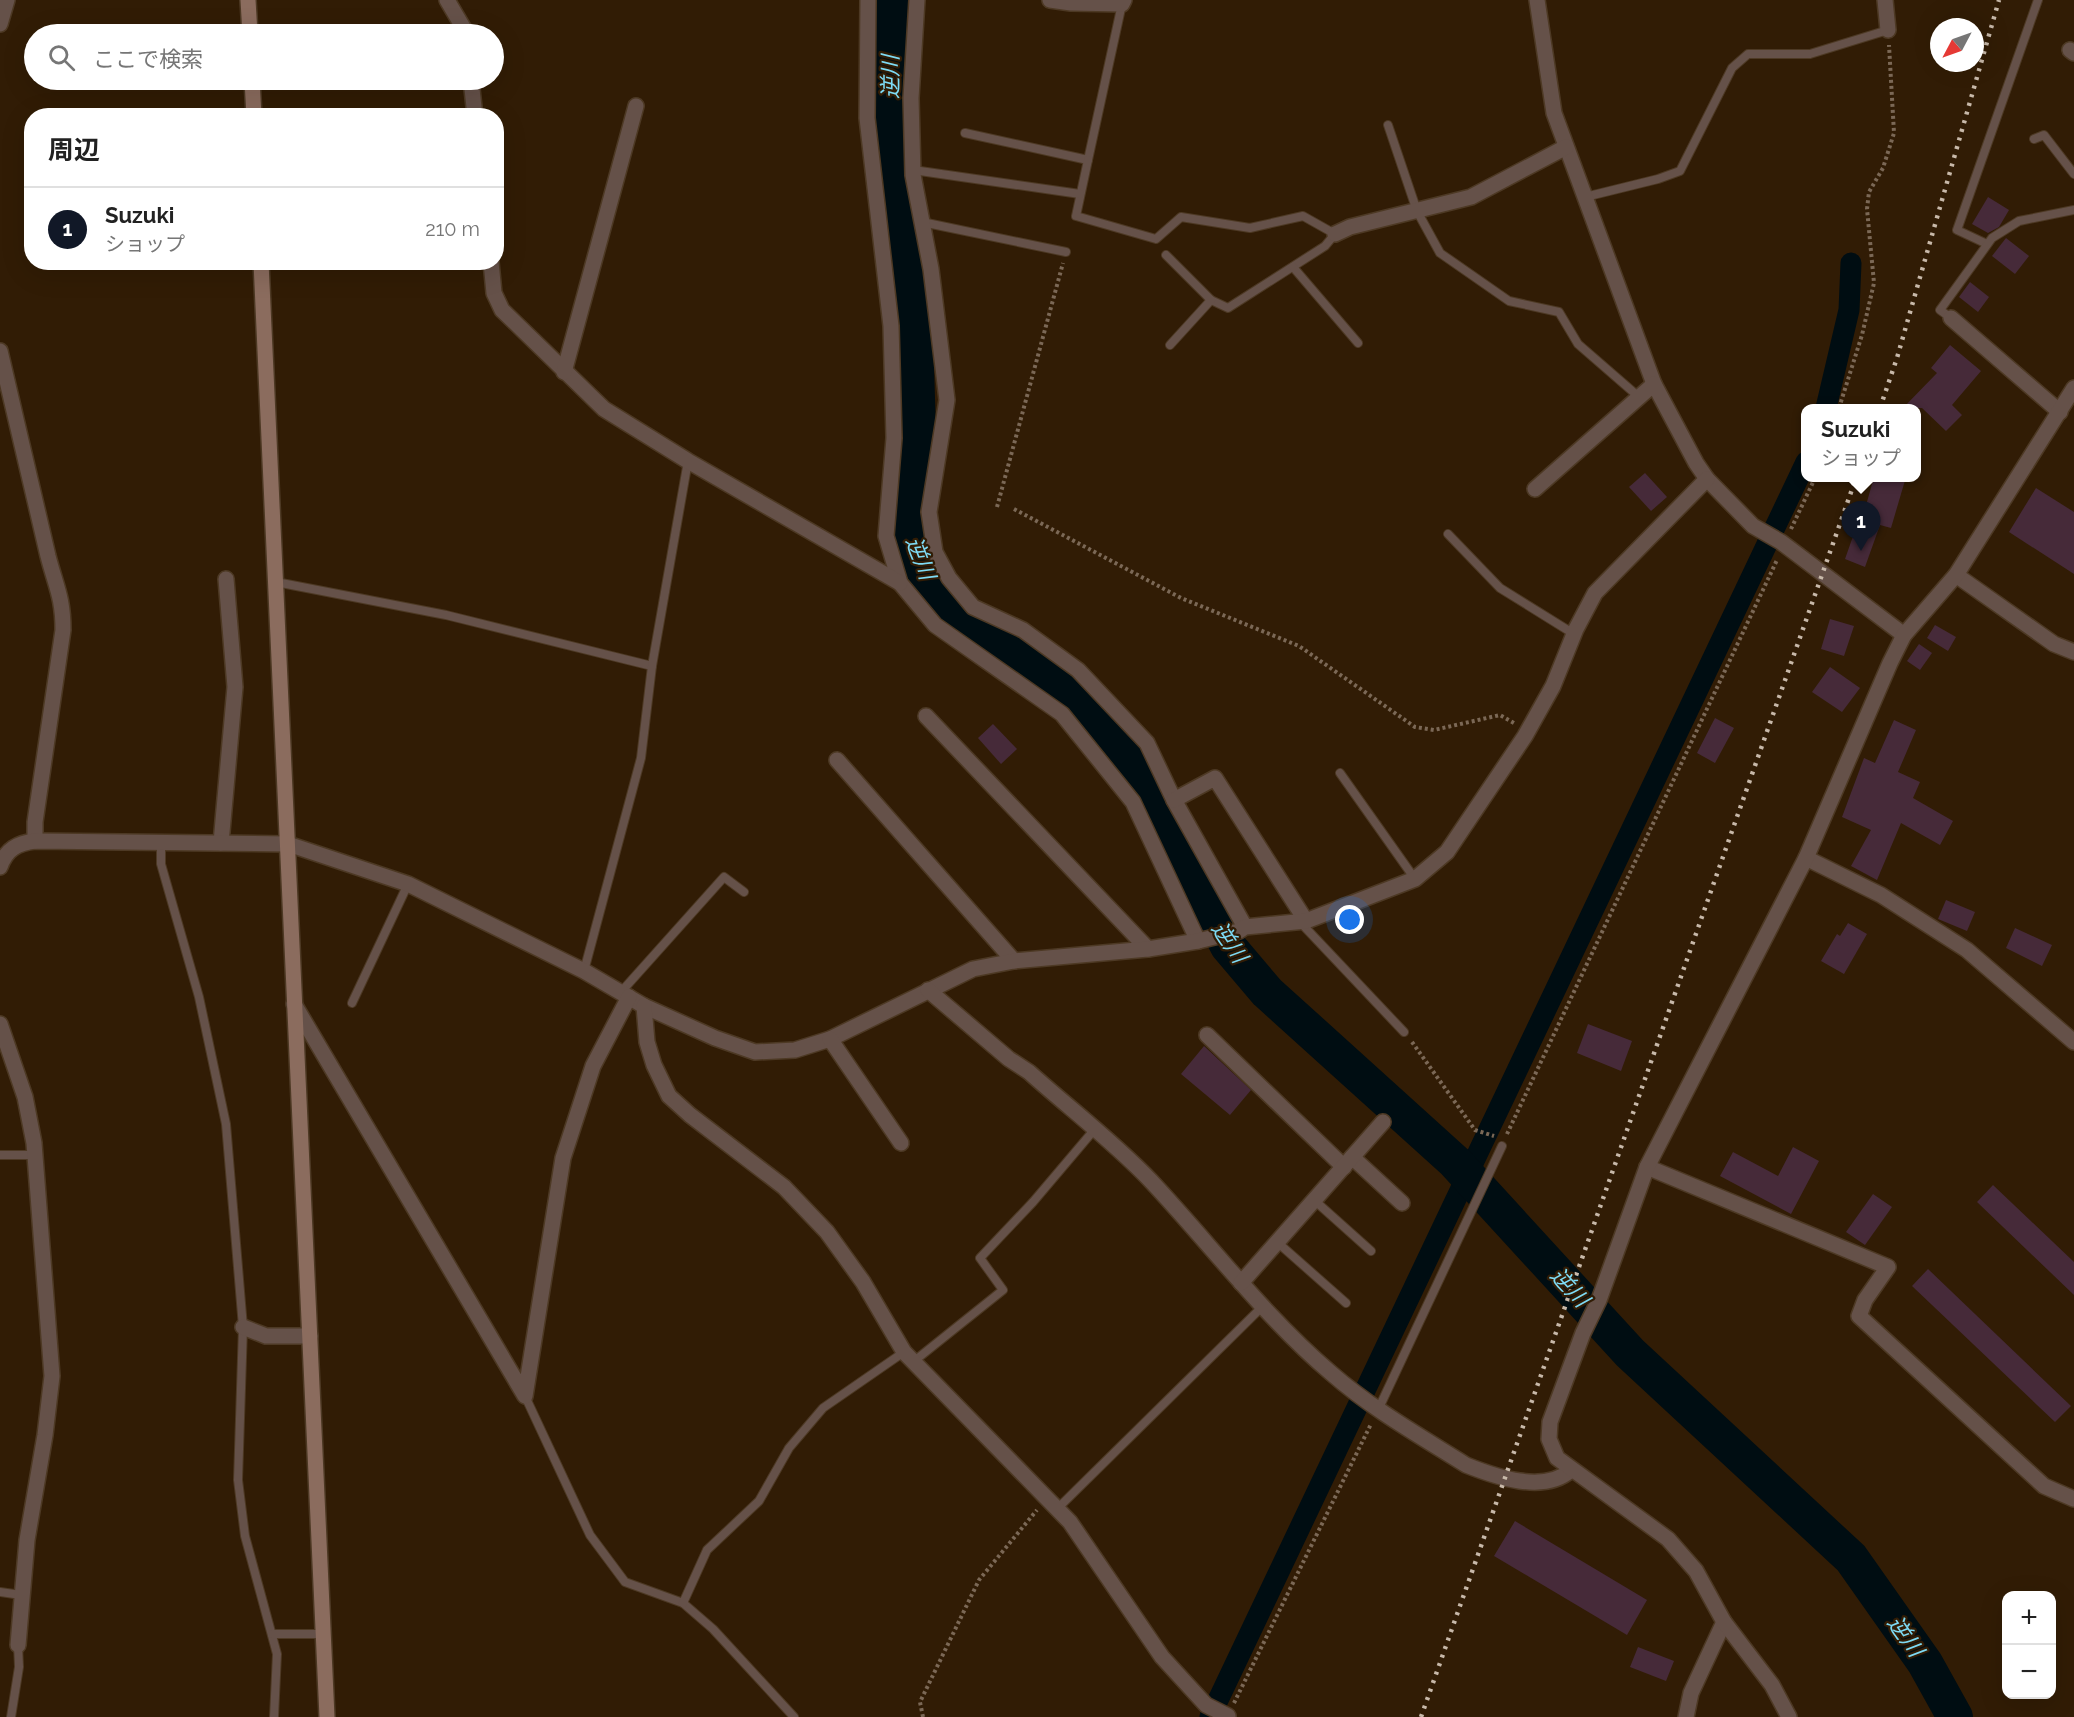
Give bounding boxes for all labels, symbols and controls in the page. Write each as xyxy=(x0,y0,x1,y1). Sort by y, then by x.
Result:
north arrow xyxy=(1930,18,1984,72)
search box xyxy=(24,24,504,90)
icon: search xyxy=(45,41,78,74)
text: ここで検索 xyxy=(93,46,203,72)
water label: 逆川 xyxy=(877,53,903,99)
text: 周辺 xyxy=(48,135,100,165)
text: Suzuki xyxy=(105,202,174,228)
text: 1 xyxy=(63,217,72,241)
text: 210 m xyxy=(425,217,480,241)
text: ショップ xyxy=(105,232,185,256)
popup xyxy=(1801,404,1921,482)
text: Suzuki xyxy=(1821,416,1890,442)
text: ショップ xyxy=(1821,446,1901,470)
pin: 1 xyxy=(1842,502,1880,551)
water label: 逆川 xyxy=(901,533,942,585)
your location xyxy=(1335,905,1364,934)
water label: 逆川 xyxy=(1207,916,1254,969)
water label: 逆川 xyxy=(1545,1262,1596,1313)
map controls xyxy=(2002,1591,2056,1699)
button: + xyxy=(2002,1591,2056,1645)
water label: 逆川 xyxy=(1883,1611,1930,1663)
button: − xyxy=(2002,1645,2056,1699)

